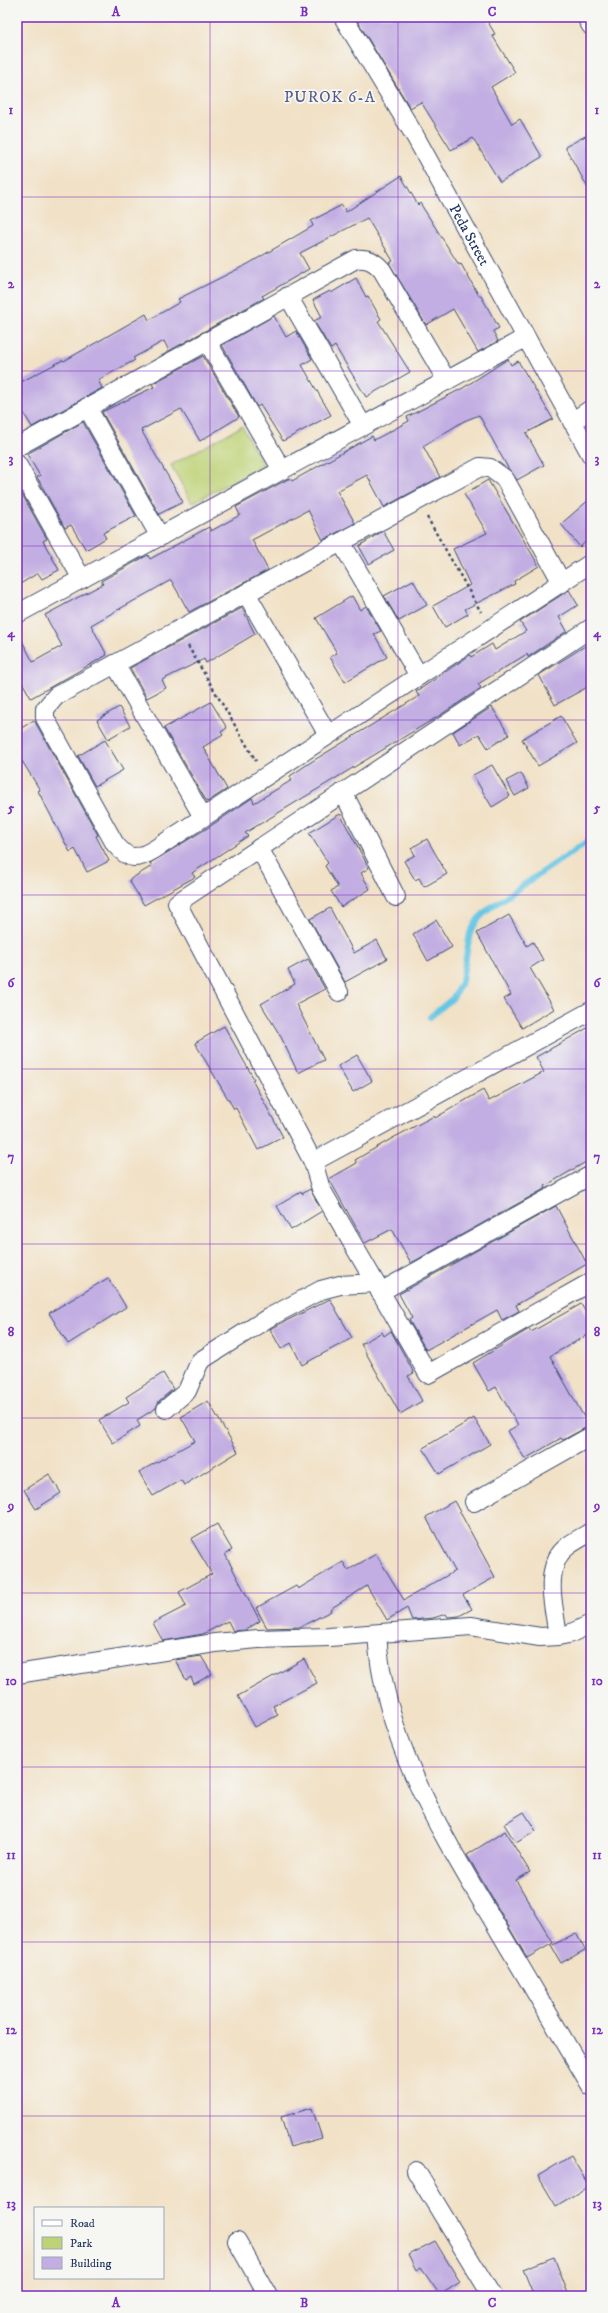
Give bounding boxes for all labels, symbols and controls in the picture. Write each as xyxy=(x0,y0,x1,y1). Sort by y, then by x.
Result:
text: A xyxy=(111,4,121,20)
text: B xyxy=(300,4,308,20)
text: C xyxy=(488,4,497,20)
district label: PUROK 6-A xyxy=(284,87,376,107)
text: 1 xyxy=(9,102,14,118)
text: 1 xyxy=(595,102,600,118)
street label: Peda Street xyxy=(445,201,494,269)
text: 2 xyxy=(8,276,15,292)
text: 2 xyxy=(594,276,601,292)
text: 3 xyxy=(9,451,14,467)
text: 3 xyxy=(595,451,600,467)
text: 4 xyxy=(6,625,15,642)
text: 4 xyxy=(592,625,601,642)
text: 5 xyxy=(7,800,15,816)
text: 5 xyxy=(593,800,601,816)
text: 6 xyxy=(8,975,16,991)
text: 6 xyxy=(594,975,602,991)
text: 7 xyxy=(8,1149,15,1165)
text: 7 xyxy=(594,1149,601,1165)
text: 8 xyxy=(8,1324,15,1340)
text: 8 xyxy=(594,1324,601,1340)
text: 9 xyxy=(7,1498,14,1514)
text: 9 xyxy=(593,1498,600,1514)
text: 10 xyxy=(5,1673,17,1689)
text: 10 xyxy=(591,1673,603,1689)
text: 11 xyxy=(6,1847,16,1863)
text: 11 xyxy=(592,1847,602,1863)
text: 12 xyxy=(5,2022,17,2038)
text: 12 xyxy=(591,2022,603,2038)
text: 13 xyxy=(6,2196,16,2212)
text: 13 xyxy=(592,2196,602,2212)
legend xyxy=(34,2207,164,2279)
text: Road xyxy=(70,2216,95,2231)
text: Park xyxy=(70,2236,92,2251)
text: Building xyxy=(70,2256,111,2271)
text: A xyxy=(111,2295,121,2311)
text: B xyxy=(300,2295,308,2311)
text: C xyxy=(488,2295,497,2311)

